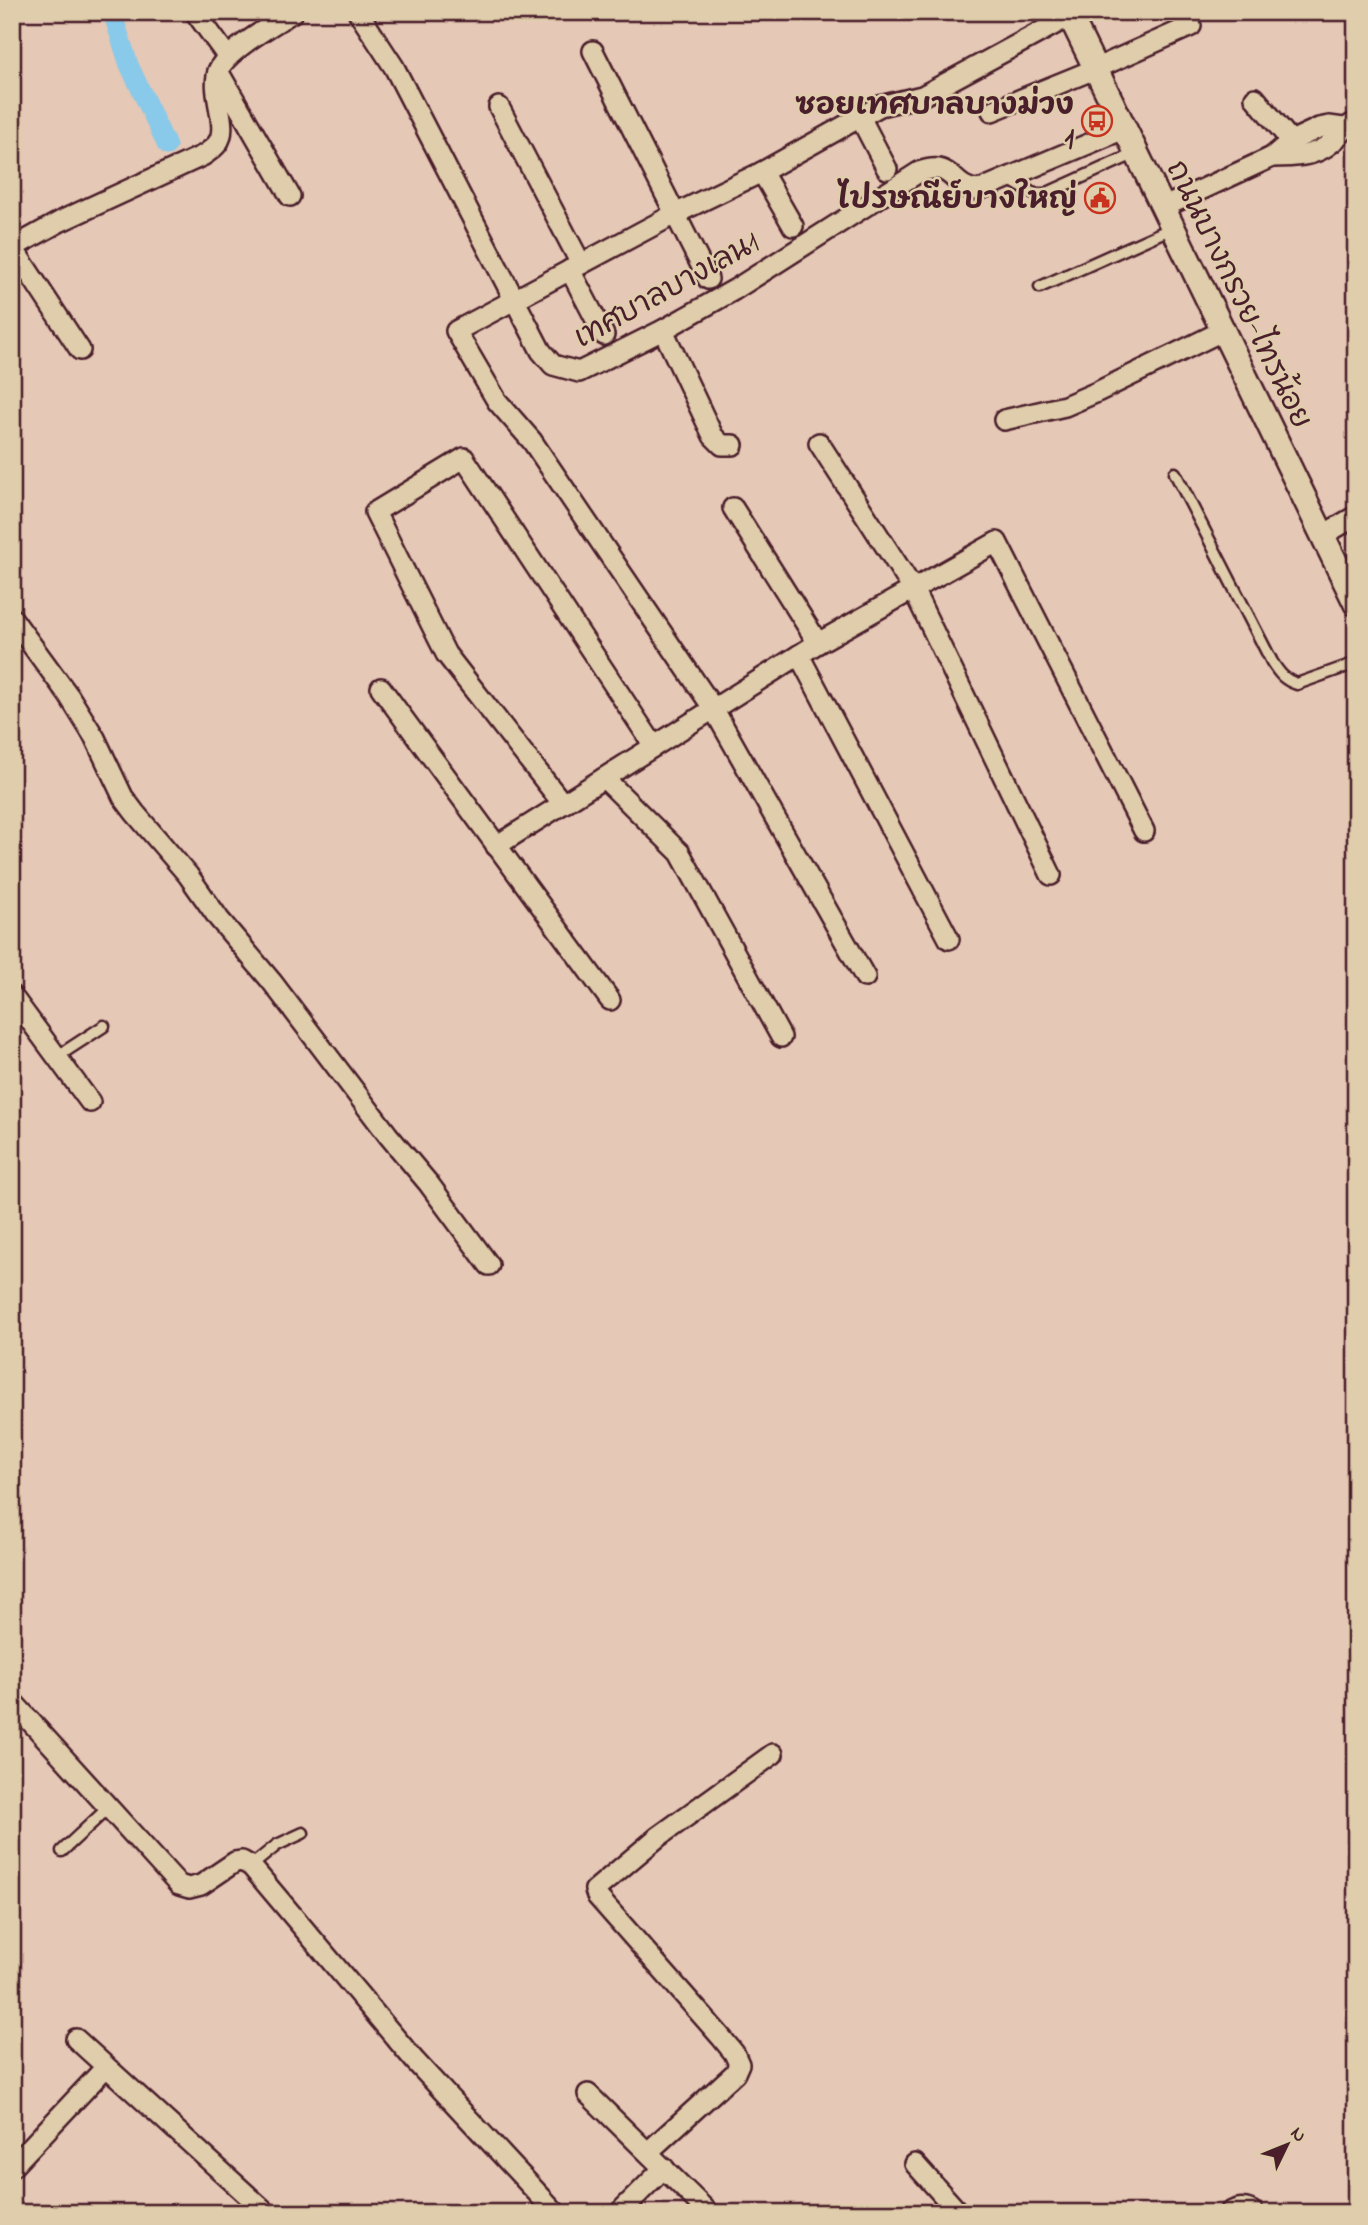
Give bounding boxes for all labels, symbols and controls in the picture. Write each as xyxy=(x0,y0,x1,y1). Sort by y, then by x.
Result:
place label: ซอยเทศบาลบางม่วง 1 xyxy=(795,85,1074,163)
bus stop icon: ซอยเทศบาลบางม่วง 1 xyxy=(1080,104,1114,138)
street label: ถนนบางกรวย-ไทรน้อย xyxy=(1153,153,1322,437)
place label: ไปรษณีย์บางใหญ่ xyxy=(837,178,1077,223)
public building icon: ไปรษณีย์บางใหญ่ xyxy=(1083,181,1117,215)
street label: เทศบาลบางเลน1 xyxy=(567,222,768,361)
north arrow xyxy=(1252,2110,1322,2180)
text: N xyxy=(1283,2121,1312,2149)

